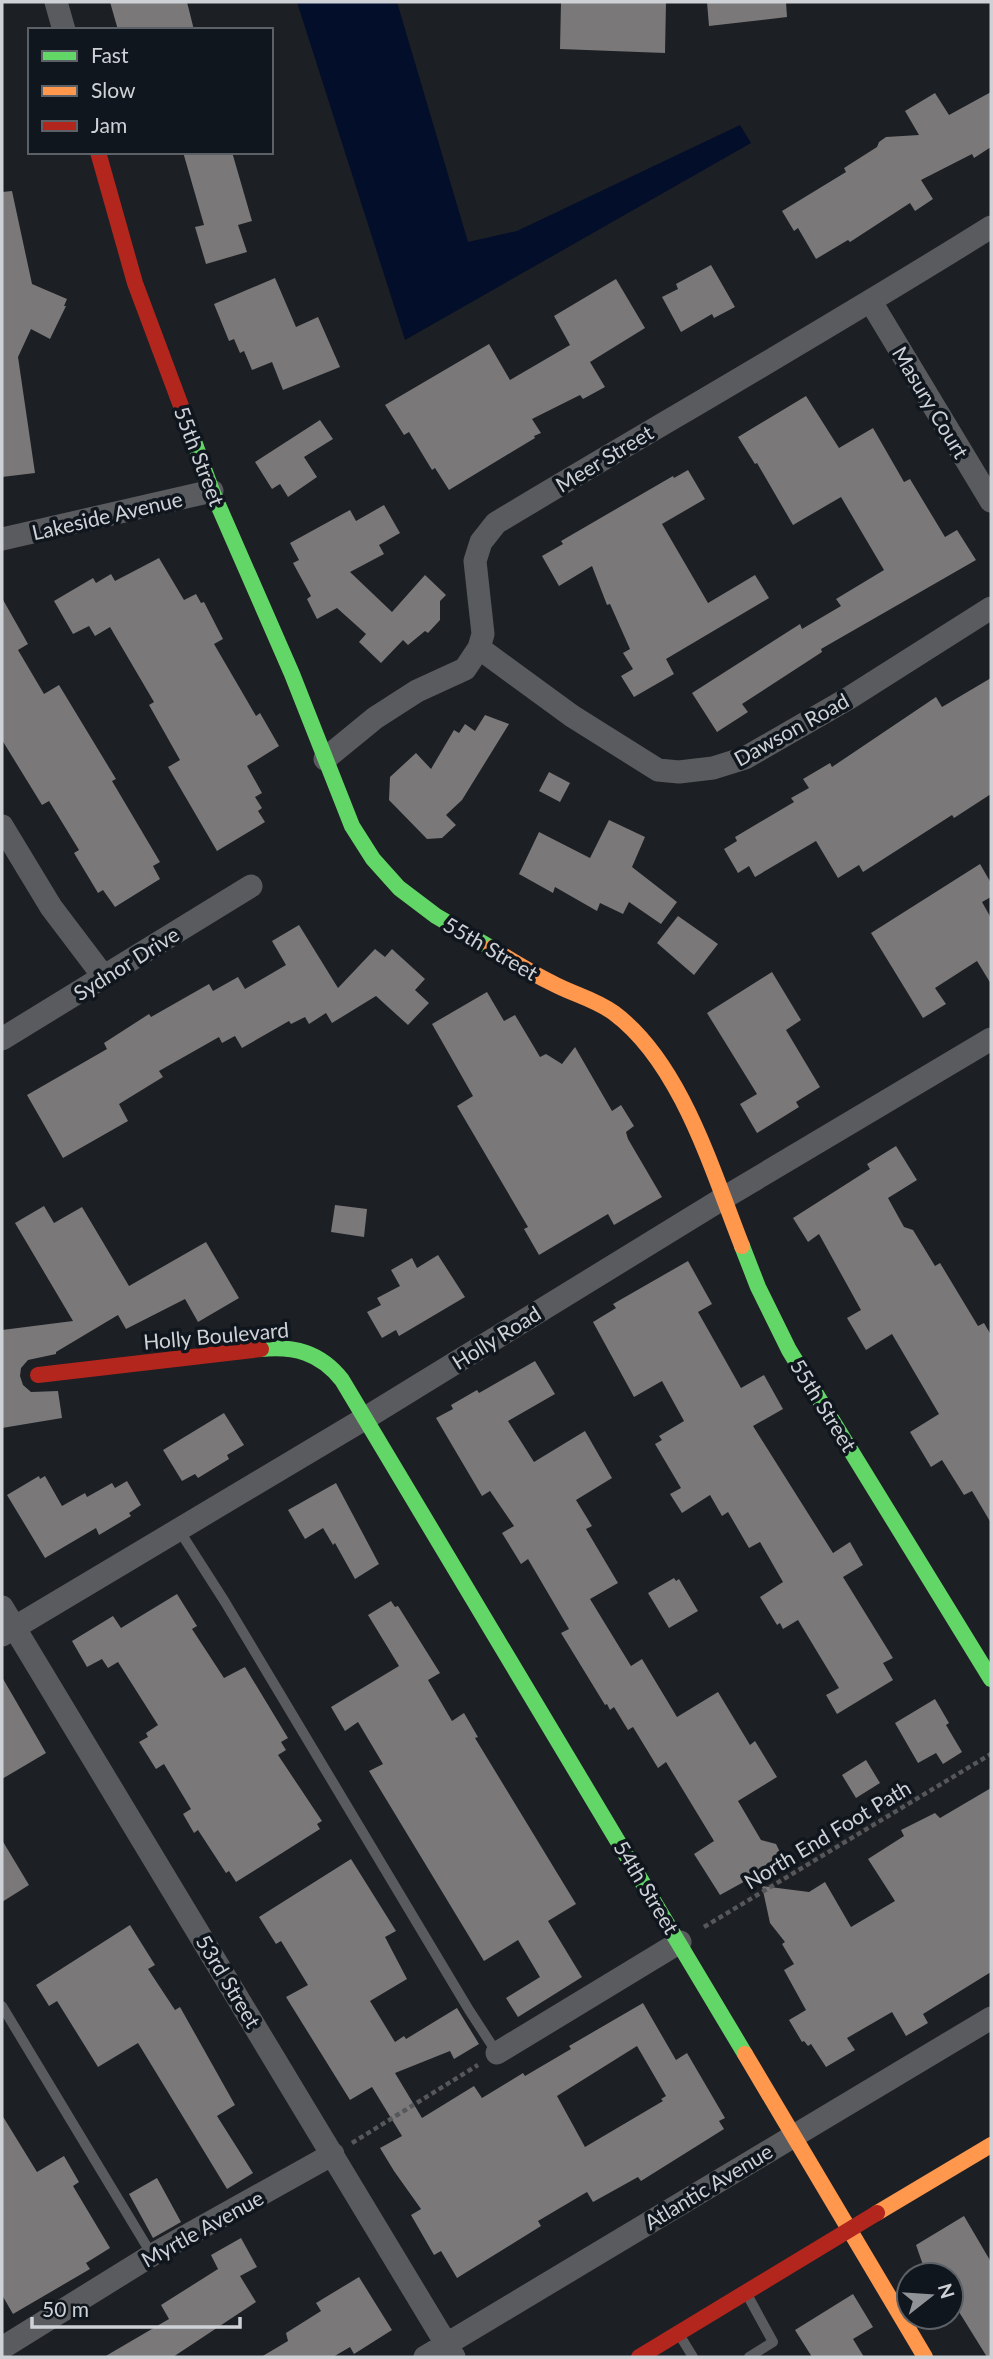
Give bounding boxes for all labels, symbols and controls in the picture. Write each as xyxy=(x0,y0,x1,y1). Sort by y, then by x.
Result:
legend xyxy=(28,28,273,154)
text: Fast xyxy=(91,42,129,67)
text: Slow xyxy=(91,77,136,102)
text: Jam xyxy=(91,112,127,137)
street label: Masury Court xyxy=(888,341,974,463)
street label: 55th Street xyxy=(170,403,231,510)
street label: Meer Street xyxy=(551,419,658,497)
street label: Lakeside Avenue xyxy=(29,486,185,544)
street label: Dawson Road xyxy=(729,687,853,771)
street label: 55th Street xyxy=(440,911,543,985)
street label: Sydnor Drive xyxy=(69,921,183,1005)
street label: Holly Road xyxy=(447,1300,545,1374)
street label: Holly Boulevard xyxy=(142,1316,290,1354)
street label: 55th Street xyxy=(786,1354,862,1456)
street label: North End Foot Path xyxy=(739,1774,915,1894)
street label: 54th Street xyxy=(609,1836,685,1939)
street label: 53rd Street xyxy=(191,1930,267,2032)
street label: Atlantic Avenue xyxy=(639,2138,777,2234)
street label: Myrtle Avenue xyxy=(137,2184,267,2272)
north arrow xyxy=(895,2261,965,2331)
text: N xyxy=(934,2281,960,2301)
scale bar xyxy=(32,2286,240,2330)
text: 50 m xyxy=(42,2296,89,2321)

